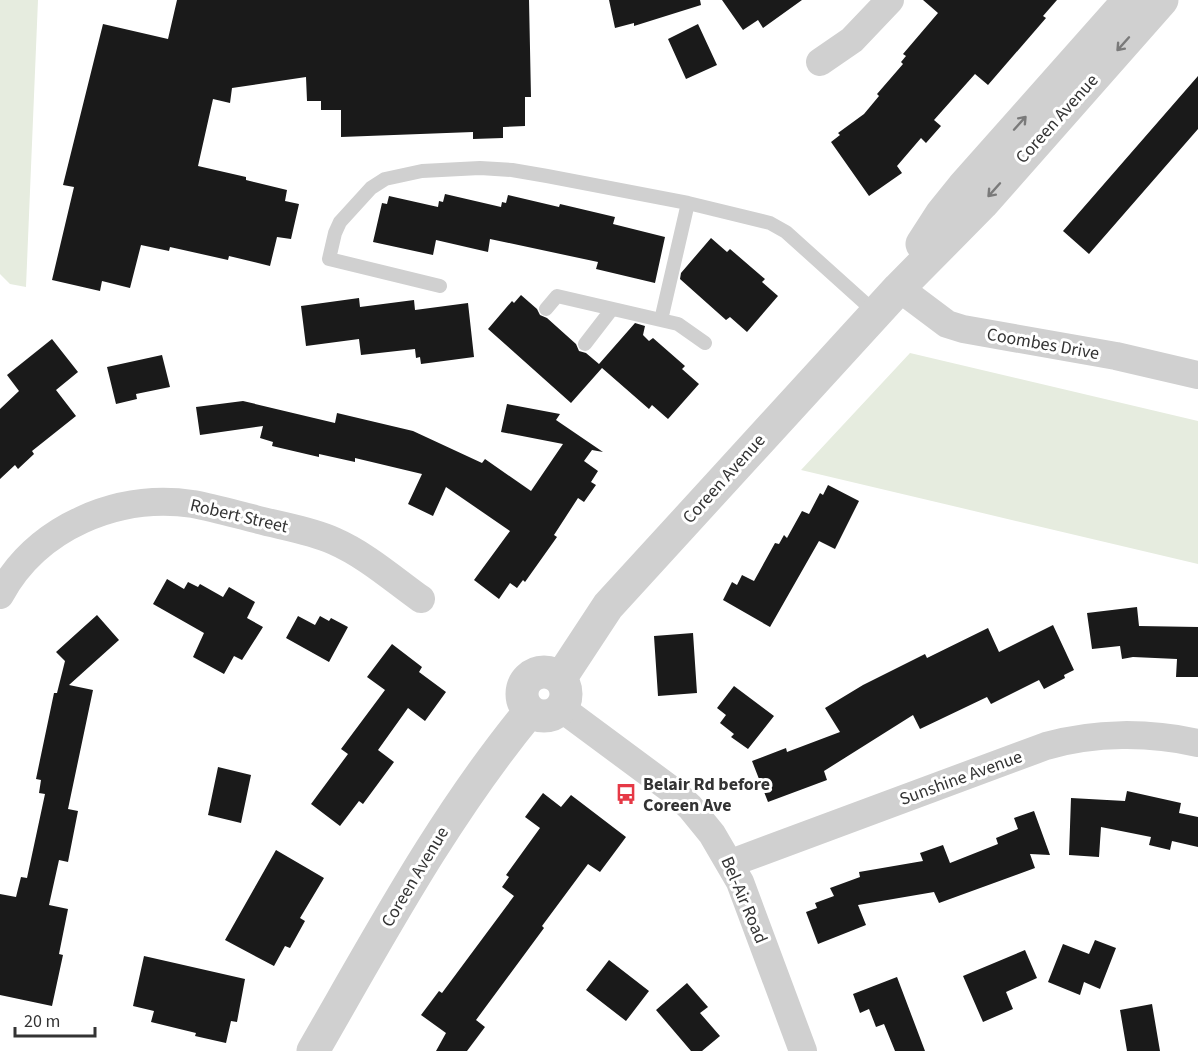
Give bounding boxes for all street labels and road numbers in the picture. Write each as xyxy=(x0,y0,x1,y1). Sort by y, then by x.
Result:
street label: Coreen Avenue xyxy=(1010,69,1104,169)
street label: Coombes Drive xyxy=(985,322,1101,366)
street label: Coreen Avenue xyxy=(677,429,771,529)
street label: Robert Street xyxy=(188,493,290,539)
street label: Sunshine Avenue xyxy=(896,744,1026,812)
street label: Coreen Avenue xyxy=(375,822,455,932)
street label: Bel-Air Road xyxy=(714,853,774,947)

